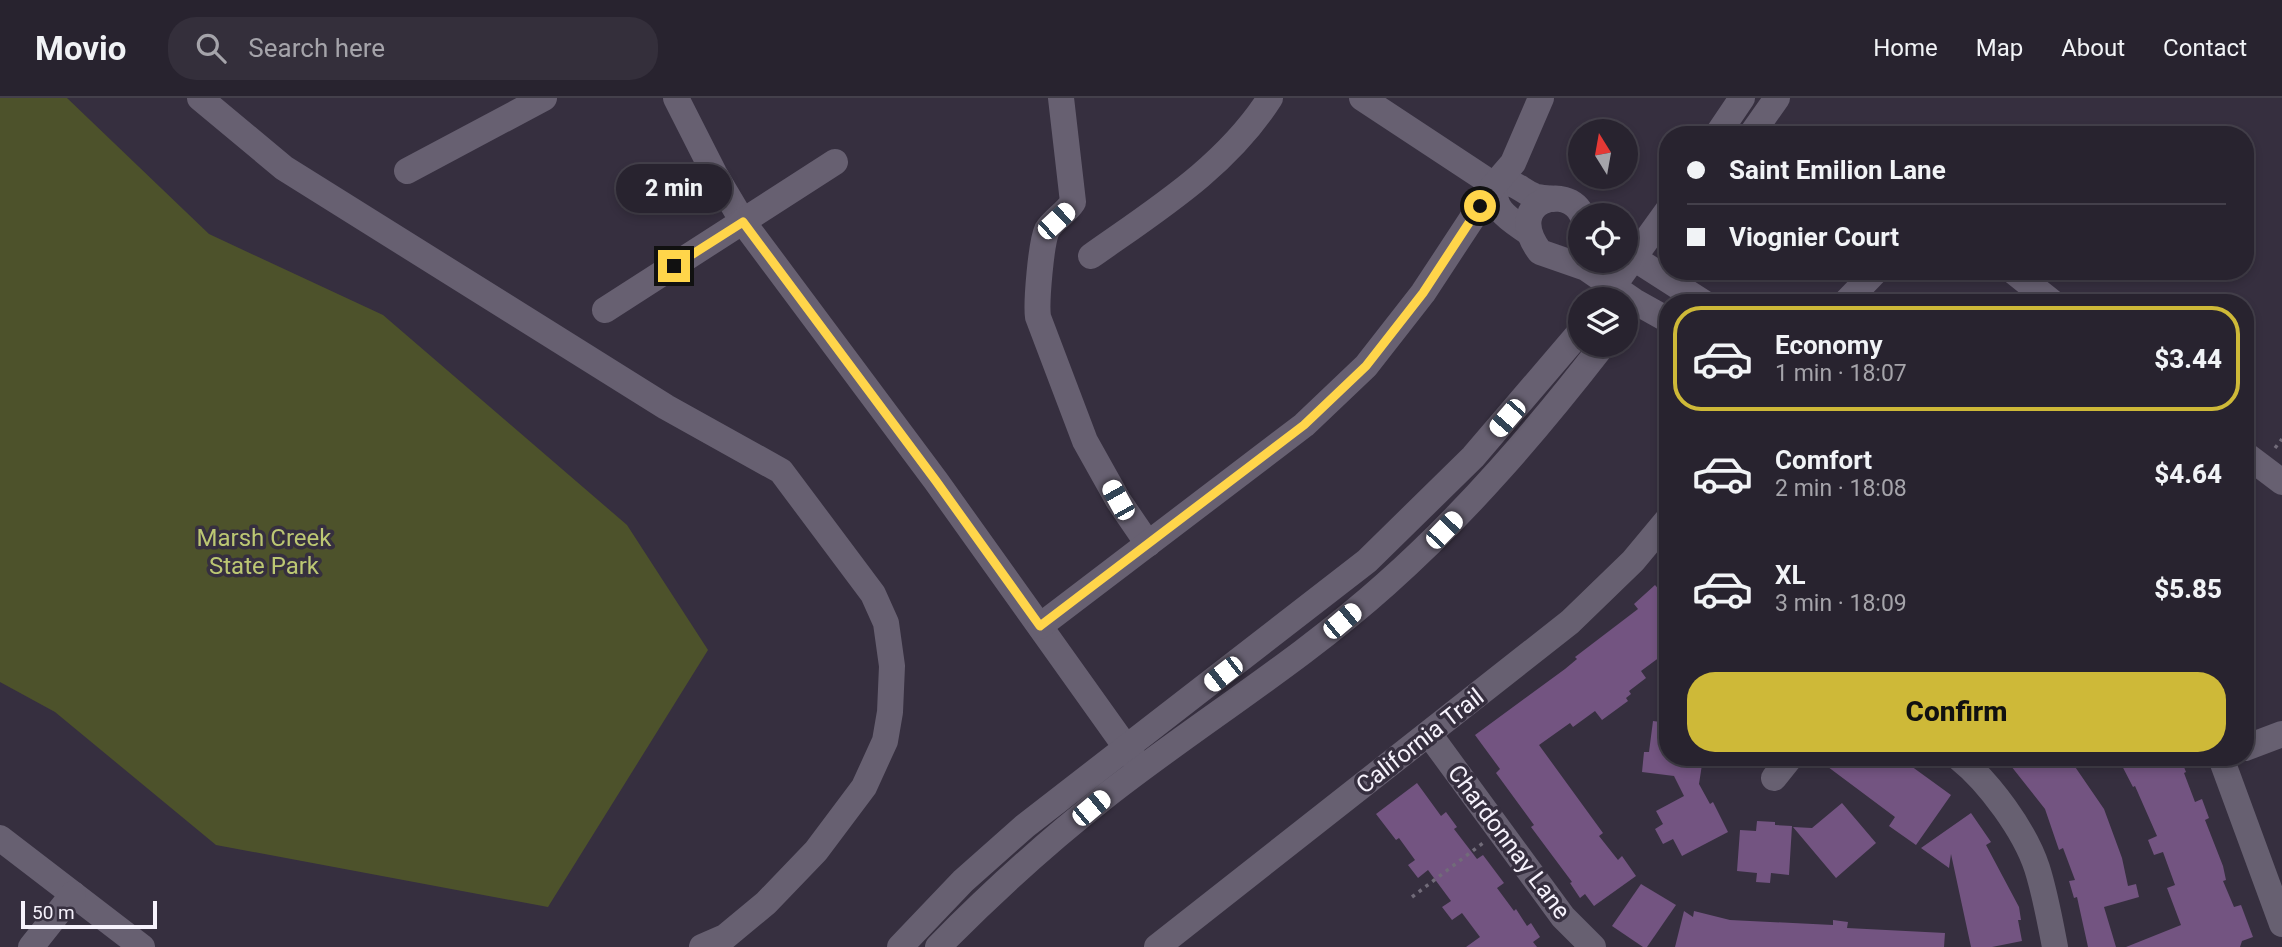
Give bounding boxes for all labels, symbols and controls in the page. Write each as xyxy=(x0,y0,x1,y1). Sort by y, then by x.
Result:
search box xyxy=(168,17,658,80)
text: Movio xyxy=(35,29,126,68)
icon: search xyxy=(192,29,230,67)
text: Search here xyxy=(248,33,385,63)
text: Home xyxy=(1873,34,1938,62)
text: Map xyxy=(1976,34,2023,62)
text: About xyxy=(2061,34,2125,62)
text: Contact xyxy=(2163,34,2247,62)
north arrow xyxy=(1568,119,1638,189)
map controls xyxy=(1568,119,1638,357)
text: Saint Emilion Lane xyxy=(1729,155,1946,185)
callout: 2 min xyxy=(616,164,732,214)
text: 2 min xyxy=(645,175,703,202)
route start xyxy=(1464,190,1496,222)
car xyxy=(1034,199,1079,243)
button: locate xyxy=(1568,203,1638,273)
text: Viognier Court xyxy=(1729,222,1899,252)
route end xyxy=(658,250,690,282)
button: layers xyxy=(1568,287,1638,357)
icon: car xyxy=(1691,327,1754,390)
text: Economy xyxy=(1775,330,1882,360)
text: $3.44 xyxy=(2154,344,2222,374)
text: 1 min · 18:07 xyxy=(1775,360,1907,387)
car xyxy=(1486,395,1529,441)
icon: car xyxy=(1691,442,1754,505)
text: Comfort xyxy=(1775,445,1872,475)
text: $4.64 xyxy=(2154,459,2222,489)
text: 2 min · 18:08 xyxy=(1775,475,1907,502)
car xyxy=(1099,477,1138,523)
car xyxy=(1422,508,1467,552)
park label: Marsh Creek State Park xyxy=(197,524,332,580)
icon: car xyxy=(1691,557,1754,620)
text: XL xyxy=(1775,560,1806,590)
text: $5.85 xyxy=(2154,574,2222,604)
text: 3 min · 18:09 xyxy=(1775,590,1907,617)
car xyxy=(1320,599,1365,643)
car xyxy=(1200,653,1247,695)
button: Confirm xyxy=(1687,672,2226,752)
street label: California Trail xyxy=(1351,683,1489,799)
street label: Chardonnay Lane xyxy=(1442,759,1576,925)
car xyxy=(1069,786,1114,830)
scale bar xyxy=(21,898,158,930)
text: 50 m xyxy=(32,901,75,924)

